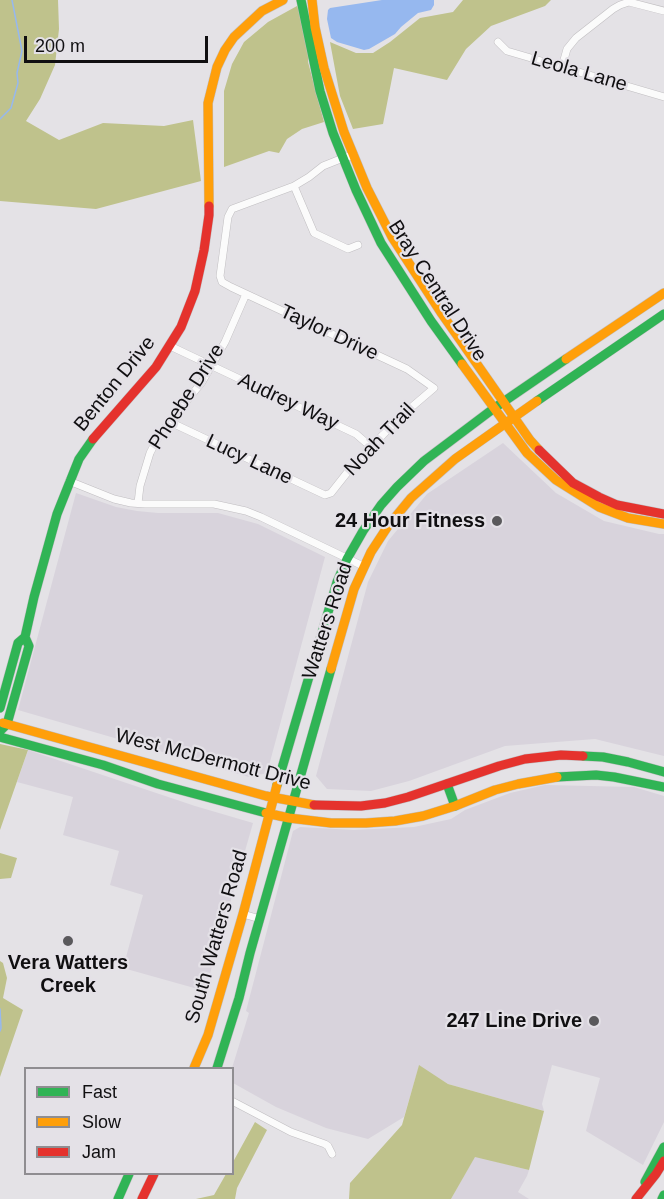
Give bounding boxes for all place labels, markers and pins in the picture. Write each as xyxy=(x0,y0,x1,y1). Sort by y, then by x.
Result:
place label: 24 Hour Fitness xyxy=(335,509,485,533)
marker: 24 Hour Fitness xyxy=(490,514,504,528)
marker: Vera Watters Creek xyxy=(61,934,75,948)
place label: Vera Watters Creek xyxy=(8,951,128,998)
place label: 247 Line Drive xyxy=(446,1009,582,1033)
marker: 247 Line Drive xyxy=(587,1014,601,1028)

